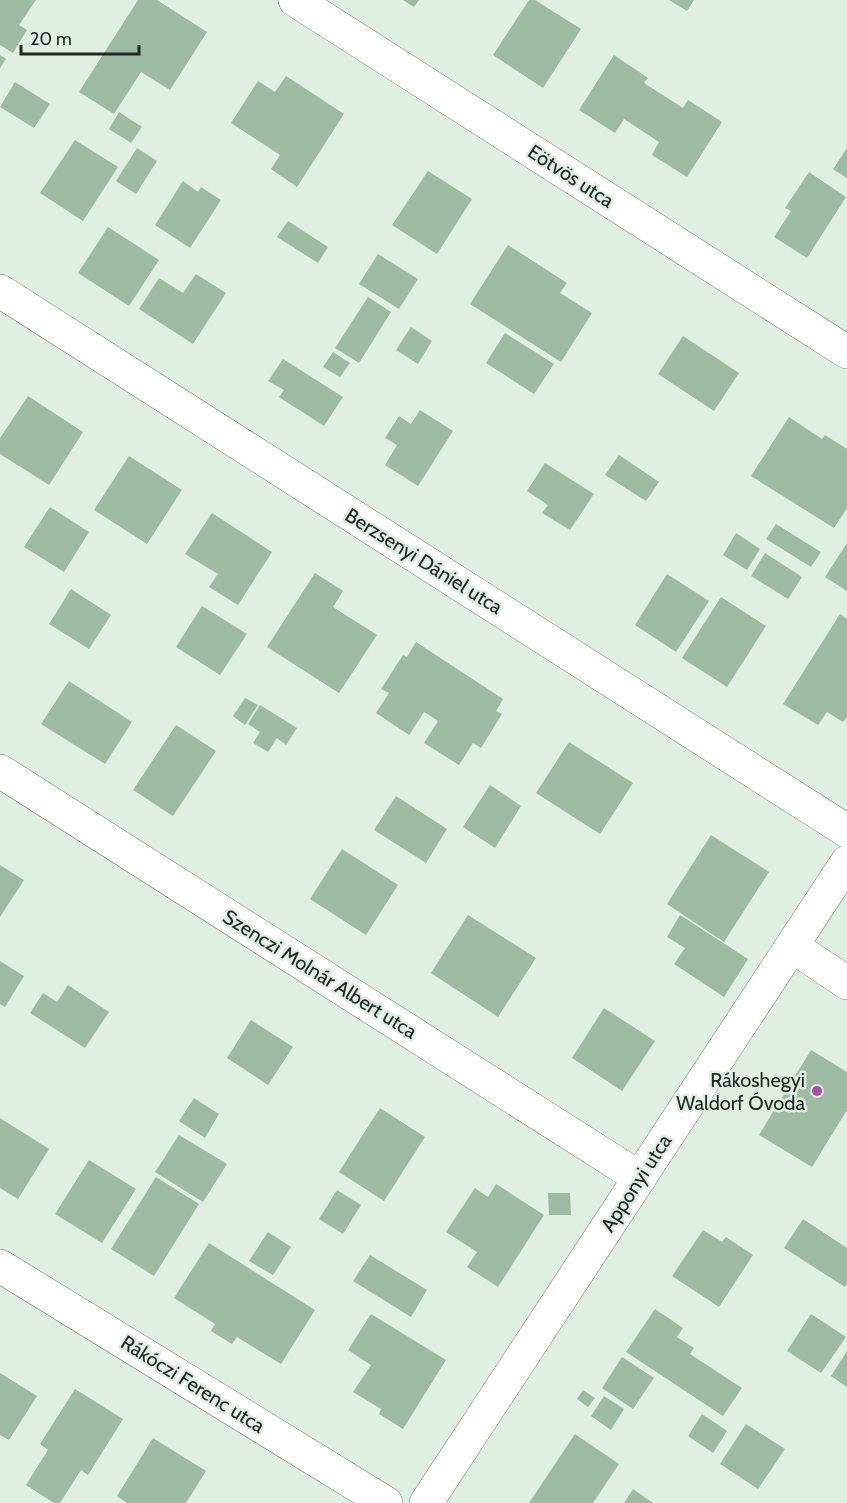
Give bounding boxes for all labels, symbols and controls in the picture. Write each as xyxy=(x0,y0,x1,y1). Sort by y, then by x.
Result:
scale bar xyxy=(21,18,140,56)
text: 20 m xyxy=(30,28,72,50)
street label: Eötvös utca xyxy=(524,139,619,213)
street label: Berzsenyi Dániel utca xyxy=(341,503,507,619)
street label: Szenczi Molnár Albert utca xyxy=(219,904,422,1044)
place label: Rákoshegyi Waldorf Óvoda xyxy=(676,1068,805,1115)
marker: Rákoshegyi Waldorf Óvoda xyxy=(810,1084,824,1098)
street label: Apponyi utca xyxy=(596,1130,677,1236)
street label: Rákóczi Ferenc utca xyxy=(117,1330,270,1438)

